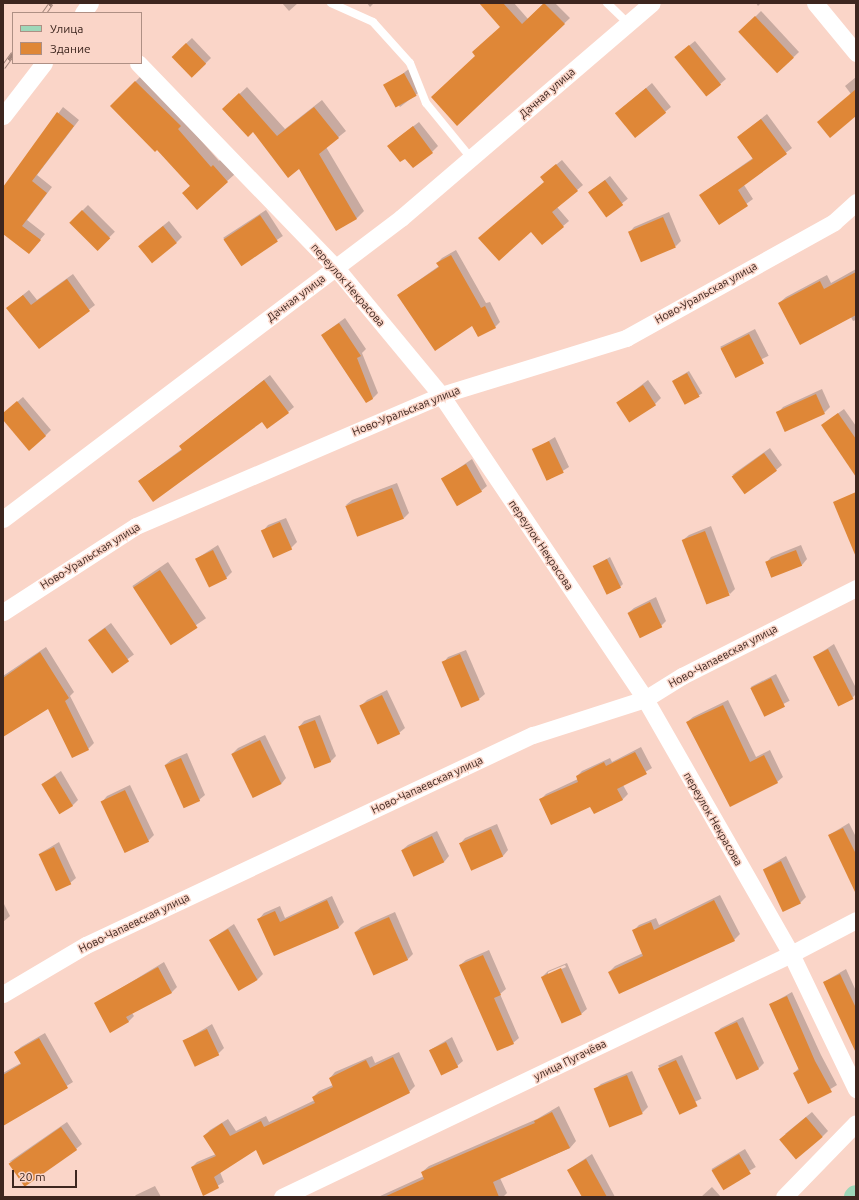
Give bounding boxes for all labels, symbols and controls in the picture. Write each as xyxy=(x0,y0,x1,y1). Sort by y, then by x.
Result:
legend xyxy=(12,12,142,64)
text: Улица xyxy=(50,22,83,35)
text: Здание xyxy=(50,42,91,55)
street label: Дачная улица xyxy=(516,65,578,121)
street label: переулок Некрасова xyxy=(308,241,388,329)
street label: Ново-Уральская улица xyxy=(653,259,759,327)
street label: Дачная улица xyxy=(264,272,328,324)
street label: Ново-Уральская улица xyxy=(350,383,462,439)
street label: переулок Некрасова xyxy=(506,497,576,593)
street label: Ново-Уральская улица xyxy=(38,520,142,592)
street label: Ново-Чапаевская улица xyxy=(666,622,780,690)
street label: Ново-Чапаевская улица xyxy=(369,753,485,817)
street label: переулок Некрасова xyxy=(681,770,745,868)
street label: Ново-Чапаевская улица xyxy=(77,890,191,956)
street label: улица Пугачёва xyxy=(532,1037,608,1083)
scale bar xyxy=(14,1162,79,1188)
text: 20 m xyxy=(19,1170,46,1183)

